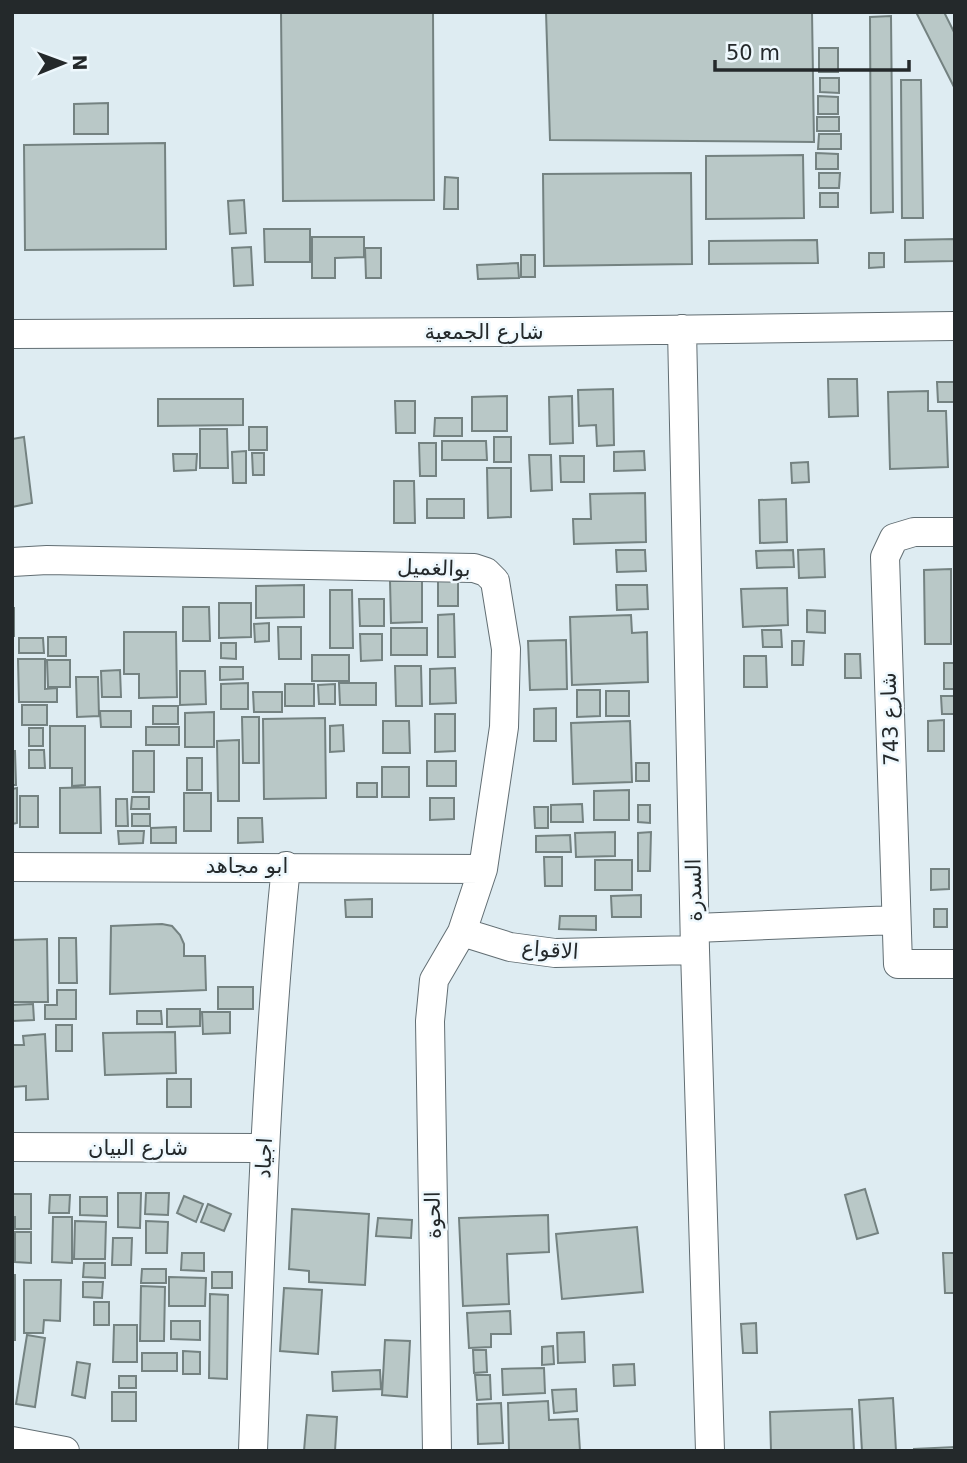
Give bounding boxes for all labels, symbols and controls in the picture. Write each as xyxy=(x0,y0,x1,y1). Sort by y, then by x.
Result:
north arrow xyxy=(28,28,98,98)
scale bar xyxy=(715,28,909,72)
text: 50 m xyxy=(726,41,780,65)
text: N xyxy=(69,55,91,71)
street label: شارع الجمعية xyxy=(425,320,544,344)
street label: بوالغميل xyxy=(397,555,471,581)
street label: شارع 743 xyxy=(876,672,904,766)
street label: ابو مجاهد xyxy=(206,854,288,878)
street label: السدرة xyxy=(681,858,707,922)
street label: الاقواع xyxy=(521,936,579,964)
street label: شارع البيان xyxy=(88,1136,188,1160)
street label: اجياد xyxy=(251,1137,277,1179)
street label: الحوة xyxy=(421,1191,445,1239)

